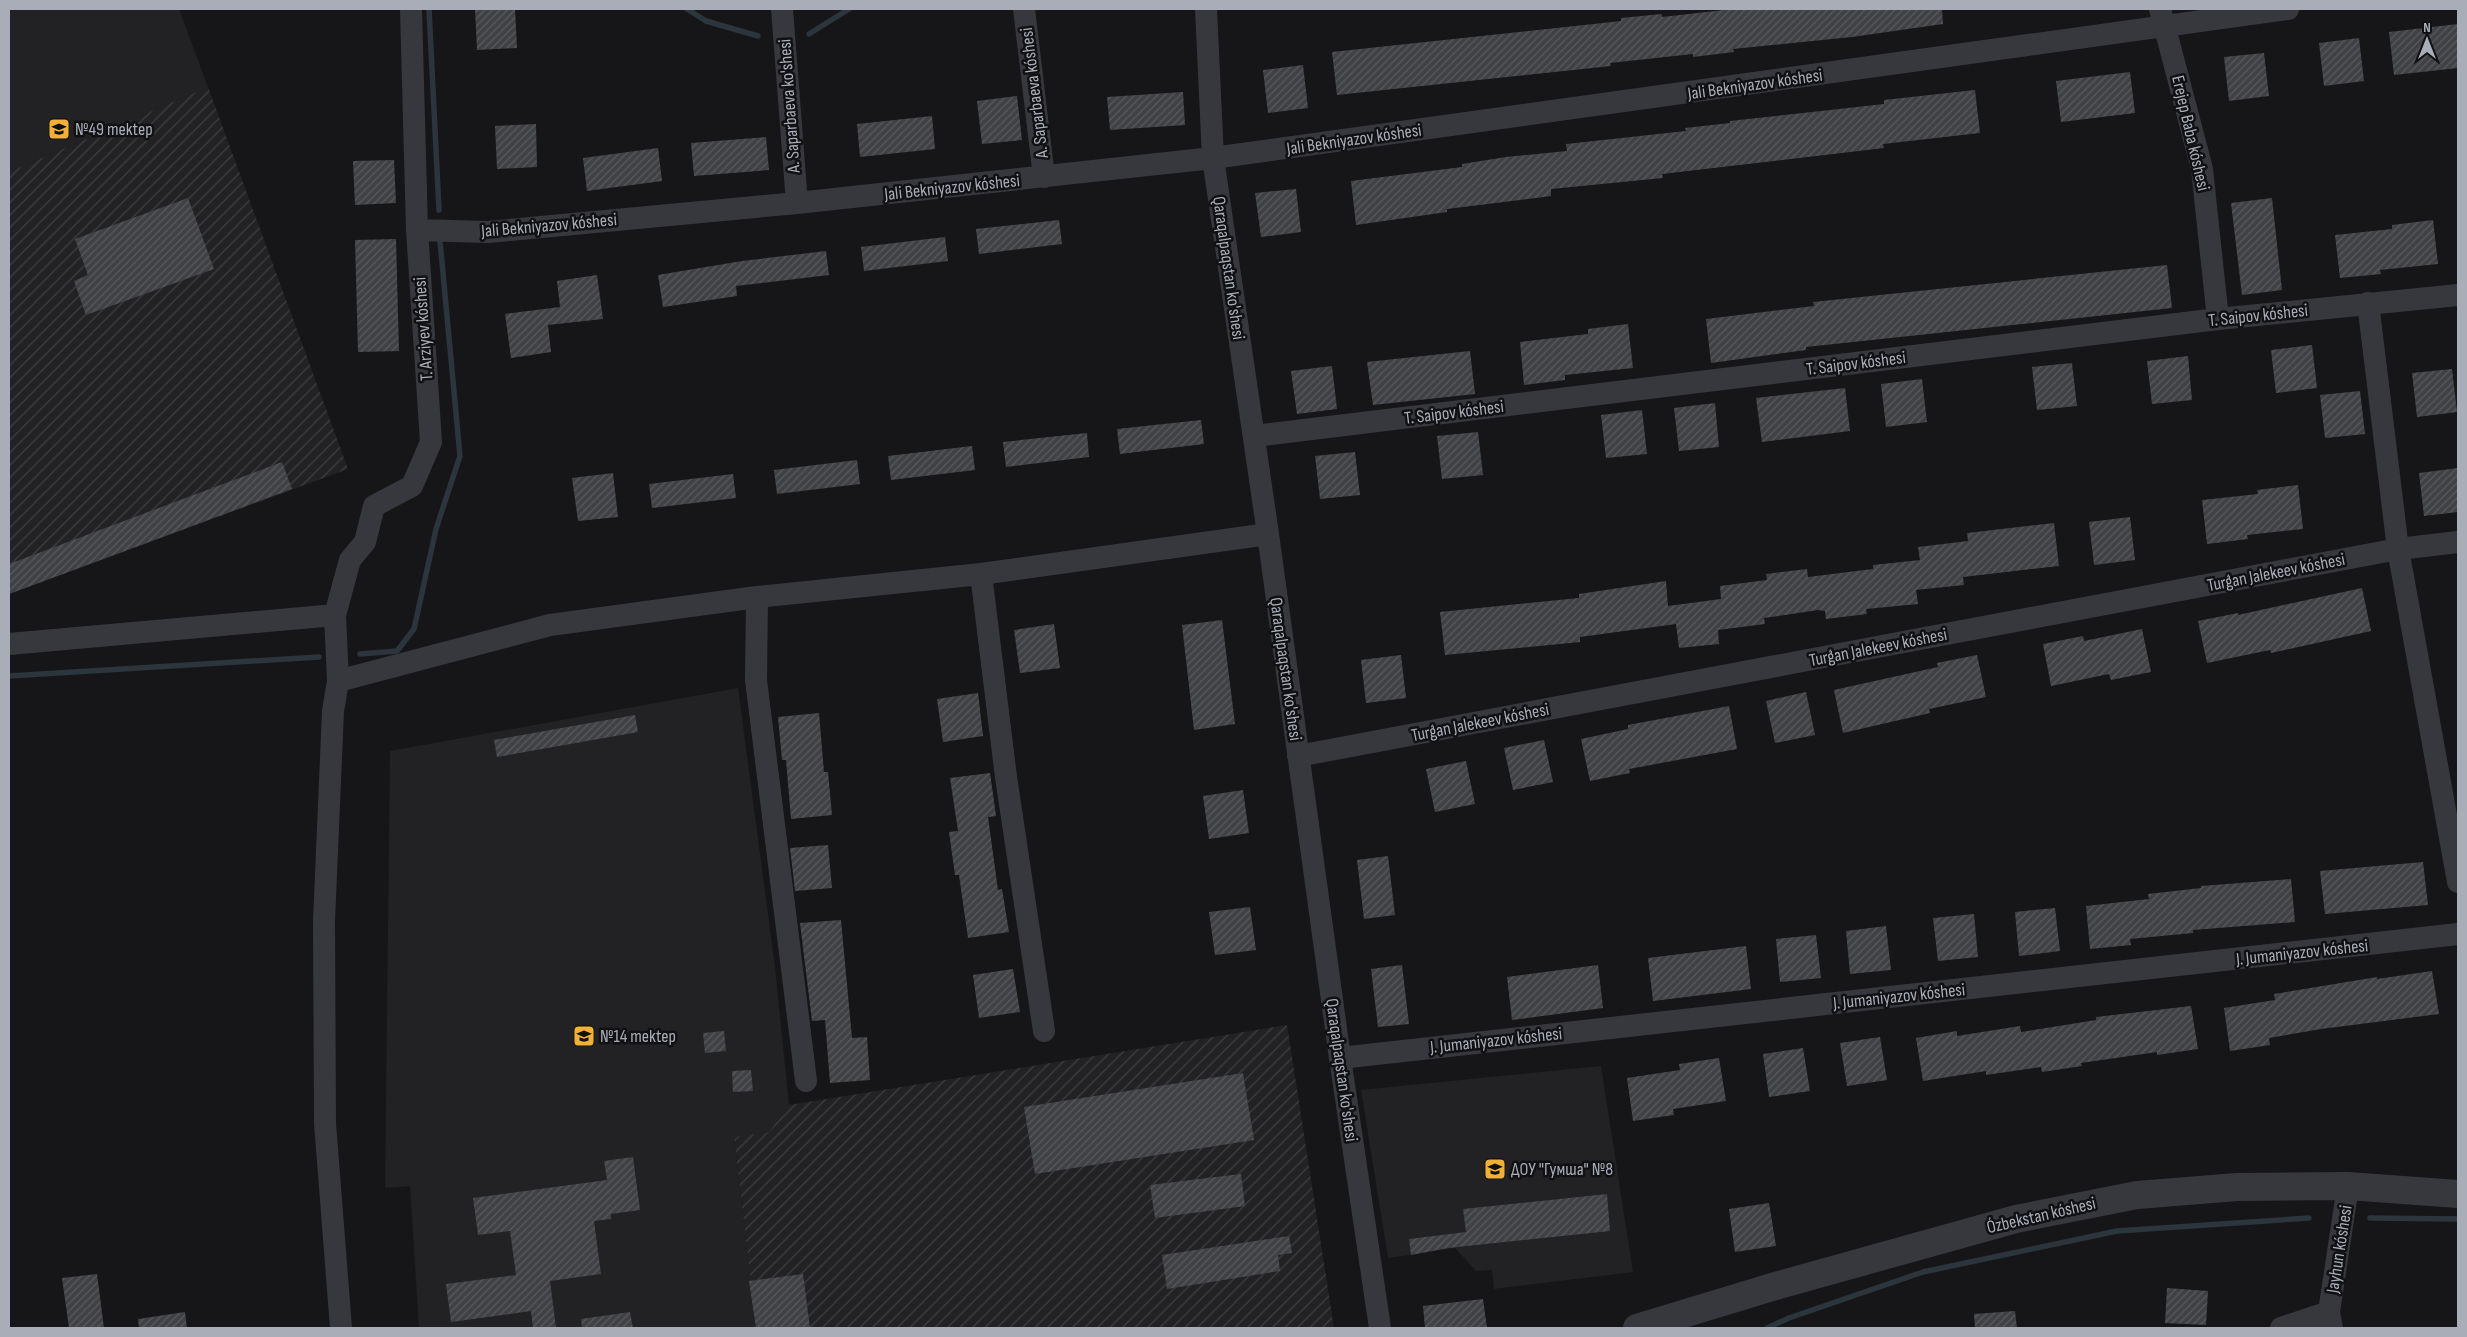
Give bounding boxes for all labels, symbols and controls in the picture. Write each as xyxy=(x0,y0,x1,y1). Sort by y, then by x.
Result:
north arrow xyxy=(2402,15,2452,65)
text: N xyxy=(2423,19,2431,36)
street label: A. Saparbaeva kóshesi xyxy=(1016,26,1053,160)
street label: A. Saparbaeva ko'shesi xyxy=(774,38,805,175)
street label: Jali Bekniyazov kóshesi xyxy=(1685,65,1824,104)
street label: Erejep Baba kóshesi xyxy=(2167,73,2214,193)
school or university icon: №49 mektep xyxy=(47,117,71,141)
place label: №49 mektep xyxy=(75,119,153,140)
street label: Jali Bekniyazov kóshesi xyxy=(1284,120,1423,159)
street label: Jali Bekniyazov kóshesi xyxy=(882,170,1021,205)
street label: Qaraqalpaqstan ko'shesi xyxy=(1208,195,1249,341)
street label: Jali Bekniyazov kóshesi xyxy=(479,209,618,242)
street label: T. Arziyev kóshesi xyxy=(409,276,438,382)
street label: T. Saipov kóshesi xyxy=(2207,300,2309,331)
street label: T. Saipov kóshesi xyxy=(1805,347,1907,380)
street label: T. Saipov kóshesi xyxy=(1403,396,1505,429)
street label: Turǵan Jalekeev kóshesi xyxy=(2205,549,2347,596)
street label: Qaraqalpaqstan ko'shesi xyxy=(1265,596,1306,742)
street label: Turǵan Jalekeev kóshesi xyxy=(1807,624,1949,671)
street label: Turǵan Jalekeev kóshesi xyxy=(1409,699,1551,746)
street label: J. Jumaniyazov kóshesi xyxy=(2234,935,2369,970)
street label: J. Jumaniyazov kóshesi xyxy=(1831,979,1966,1014)
street label: Qaraqalpaqstan ko'shesi xyxy=(1321,997,1362,1143)
street label: J. Jumaniyazov kóshesi xyxy=(1428,1023,1563,1058)
school or university icon: №14 mektep xyxy=(572,1024,596,1048)
place label: №14 mektep xyxy=(600,1026,676,1047)
school or university icon: ДОУ "Гумша" №8 xyxy=(1483,1157,1507,1181)
place label: ДОУ "Гумша" №8 xyxy=(1511,1159,1613,1180)
street label: Ózbekstan kóshesi xyxy=(1985,1193,2098,1238)
street label: Jayhun kóshesi xyxy=(2322,1204,2357,1295)

